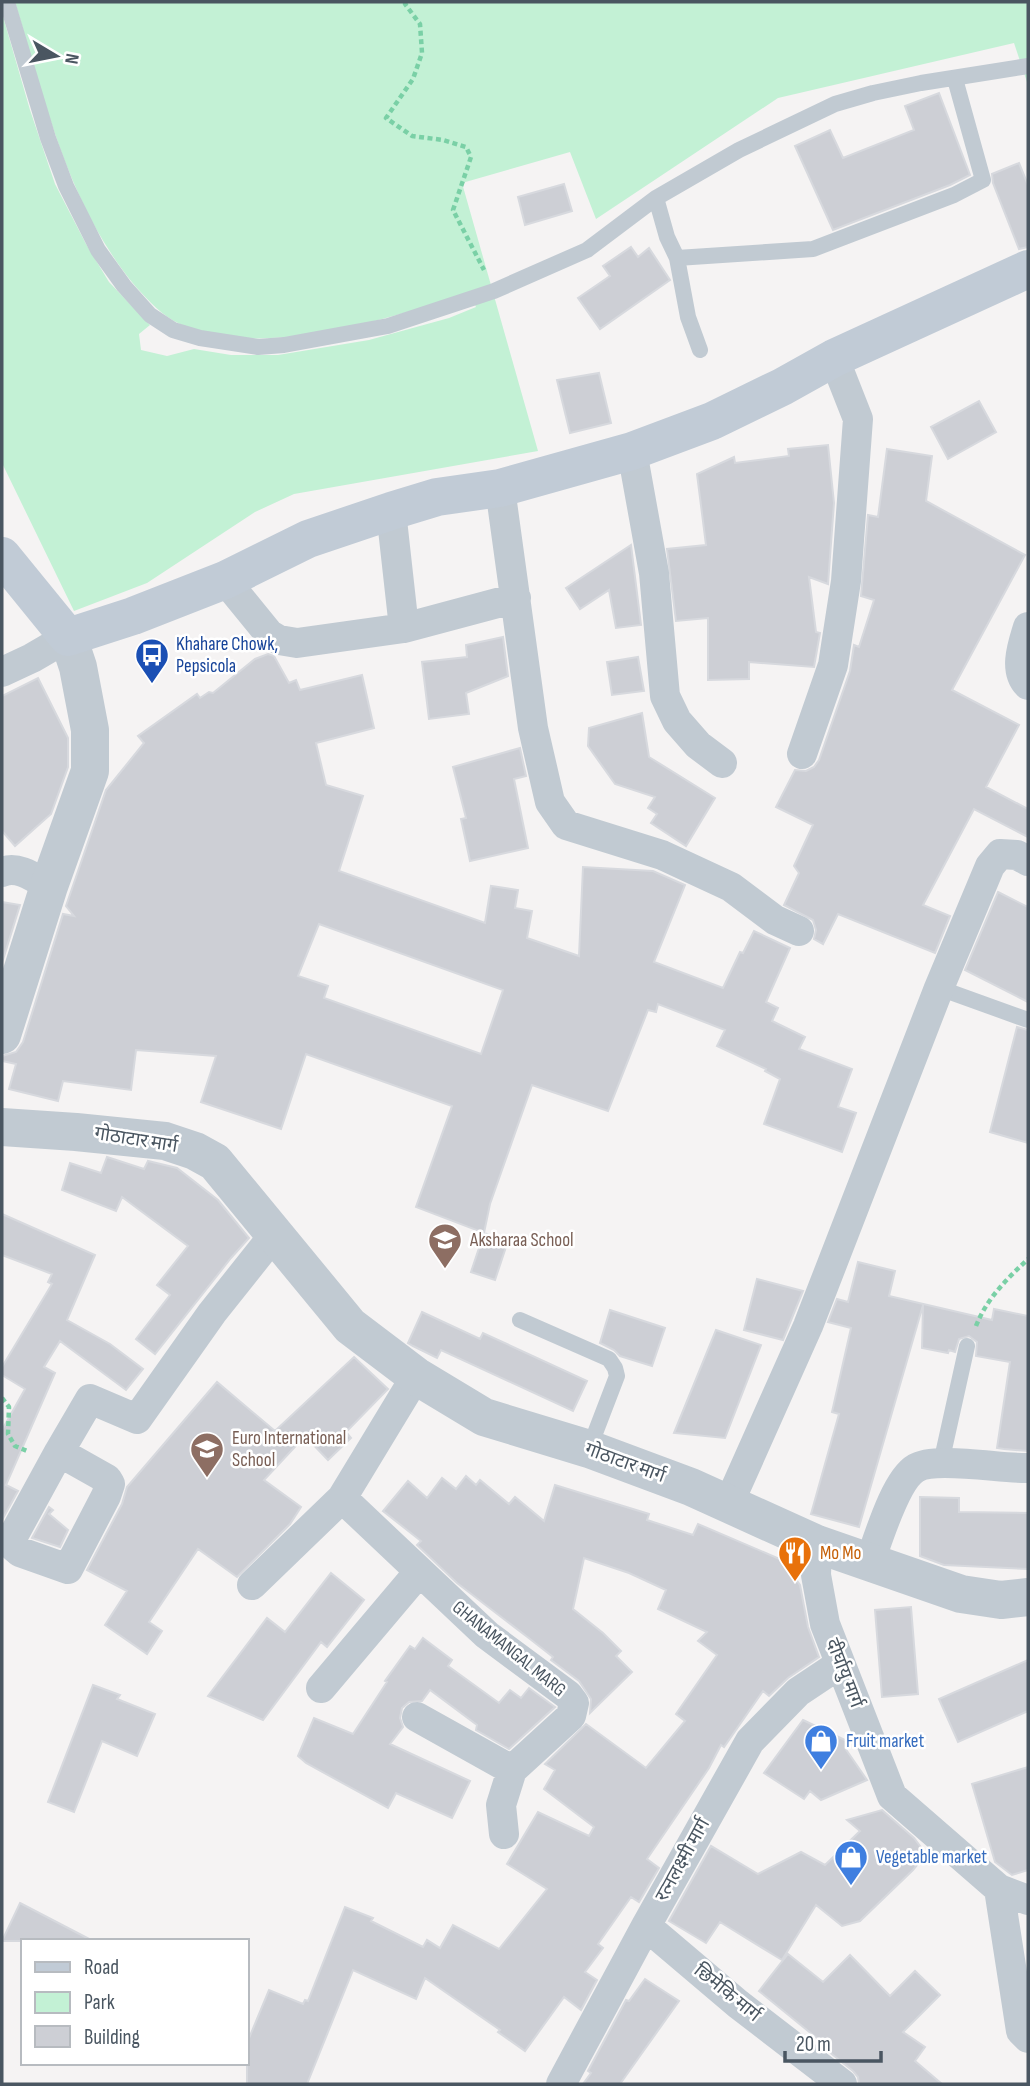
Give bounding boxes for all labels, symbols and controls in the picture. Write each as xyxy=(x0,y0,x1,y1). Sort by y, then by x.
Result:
north arrow xyxy=(21,21,91,91)
text: N xyxy=(59,52,83,66)
place label: Khahare Chowk, Pepsicola xyxy=(176,633,278,678)
bus stop icon: Khahare Chowk, Pepsicola xyxy=(133,636,171,685)
street label: गोठाटार मार्ग xyxy=(93,1121,180,1158)
school or university icon: Aksharaa School xyxy=(426,1221,464,1270)
place label: Aksharaa School xyxy=(469,1229,574,1252)
place label: Euro International School xyxy=(232,1427,346,1472)
school or university icon: Euro International School xyxy=(188,1430,226,1479)
street label: गोठाटार मार्ग xyxy=(582,1437,670,1488)
restaurant icon: Mo Mo xyxy=(776,1534,814,1583)
place label: Mo Mo xyxy=(820,1542,861,1565)
street label: GHANAMANGAL MARG xyxy=(448,1596,570,1702)
street label: दीर्घायु मार्ग xyxy=(820,1635,869,1712)
shop icon: Fruit market xyxy=(802,1722,840,1771)
place label: Fruit market xyxy=(846,1730,924,1753)
street label: रत्नलक्ष्मी मार्ग xyxy=(650,1813,716,1906)
shop icon: Vegetable market xyxy=(832,1838,870,1887)
place label: Vegetable market xyxy=(876,1846,987,1869)
legend xyxy=(21,1939,248,2065)
text: Road xyxy=(84,1955,119,1980)
street label: छिमेकि मार्ग xyxy=(689,1958,766,2027)
text: Park xyxy=(84,1990,115,2015)
scale bar xyxy=(785,2020,881,2064)
text: Building xyxy=(84,2025,140,2050)
text: 20 m xyxy=(796,2032,831,2057)

